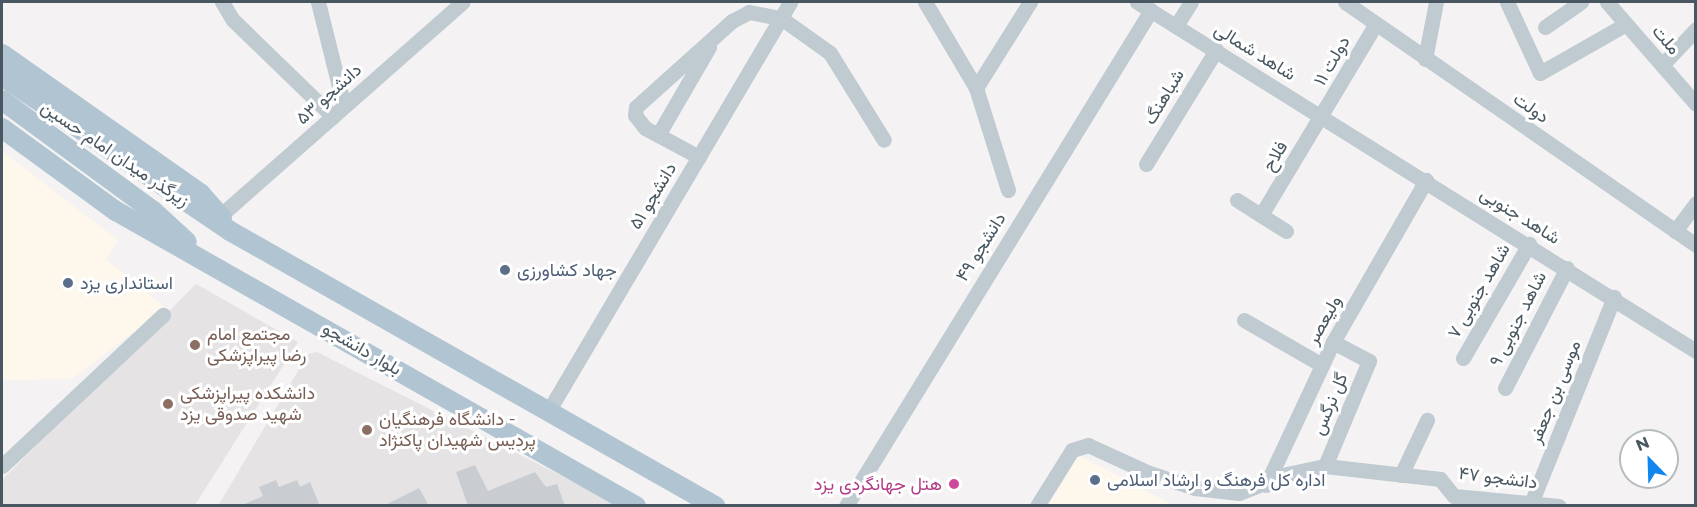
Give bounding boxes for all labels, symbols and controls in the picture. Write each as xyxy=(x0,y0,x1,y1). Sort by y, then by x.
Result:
street label: شاهد شمالی xyxy=(1210,19,1300,85)
street label: ملت xyxy=(1647,21,1685,59)
street label: دولت ۱۱ xyxy=(1309,32,1355,90)
street label: دانشجو ۵۳ xyxy=(292,59,366,129)
street label: شباهنگ xyxy=(1139,65,1189,129)
street label: دولت xyxy=(1509,88,1553,128)
street label: زیرگذر میدان امام حسین xyxy=(37,96,193,212)
street label: فلاح xyxy=(1258,137,1292,175)
street label: دانشجو ۵۱ xyxy=(625,159,681,233)
street label: شاهد جنوبی xyxy=(1476,183,1564,249)
street label: دانشجو ۴۹ xyxy=(951,209,1011,285)
street label: شاهد جنوبی ۷ xyxy=(1443,240,1515,342)
place label: جهاد کشاورزی xyxy=(517,259,617,281)
marker: جهاد کشاورزی xyxy=(498,263,512,277)
street label: شاهد جنوبی ۹ xyxy=(1485,268,1551,370)
place label: استانداری یزد xyxy=(80,272,173,294)
marker: استانداری یزد xyxy=(61,276,75,290)
street label: ولیعصر xyxy=(1302,292,1346,348)
street label: بلوار دانشجو xyxy=(319,318,405,380)
place label: مجتمع امام رضا پیراپزشکی xyxy=(207,324,306,366)
street label: موسی بن جعفر xyxy=(1524,337,1586,447)
marker: مجتمع امام رضا پیراپزشکی xyxy=(188,338,202,352)
street label: گل نرگس xyxy=(1307,370,1353,438)
place label: دانشکده پیراپزشکی شهید صدوقی یزد xyxy=(180,383,315,426)
marker: دانشکده پیراپزشکی شهید صدوقی یزد xyxy=(161,397,175,411)
place label: دانشگاه فرهنگیان - پردیس شهیدان پاکنژاد xyxy=(379,409,536,452)
marker: دانشگاه فرهنگیان - پردیس شهیدان پاکنژاد xyxy=(360,423,374,437)
north arrow xyxy=(1619,429,1679,489)
text: N xyxy=(1633,433,1652,455)
street label: دانشجو ۴۷ xyxy=(1457,462,1539,494)
place label: اداره کل فرهنگ و ارشاد اسلامی xyxy=(1107,469,1325,491)
place label: هتل جهانگردی یزد xyxy=(814,473,942,495)
marker: اداره کل فرهنگ و ارشاد اسلامی xyxy=(1088,473,1102,487)
marker: هتل جهانگردی یزد xyxy=(947,477,961,491)

